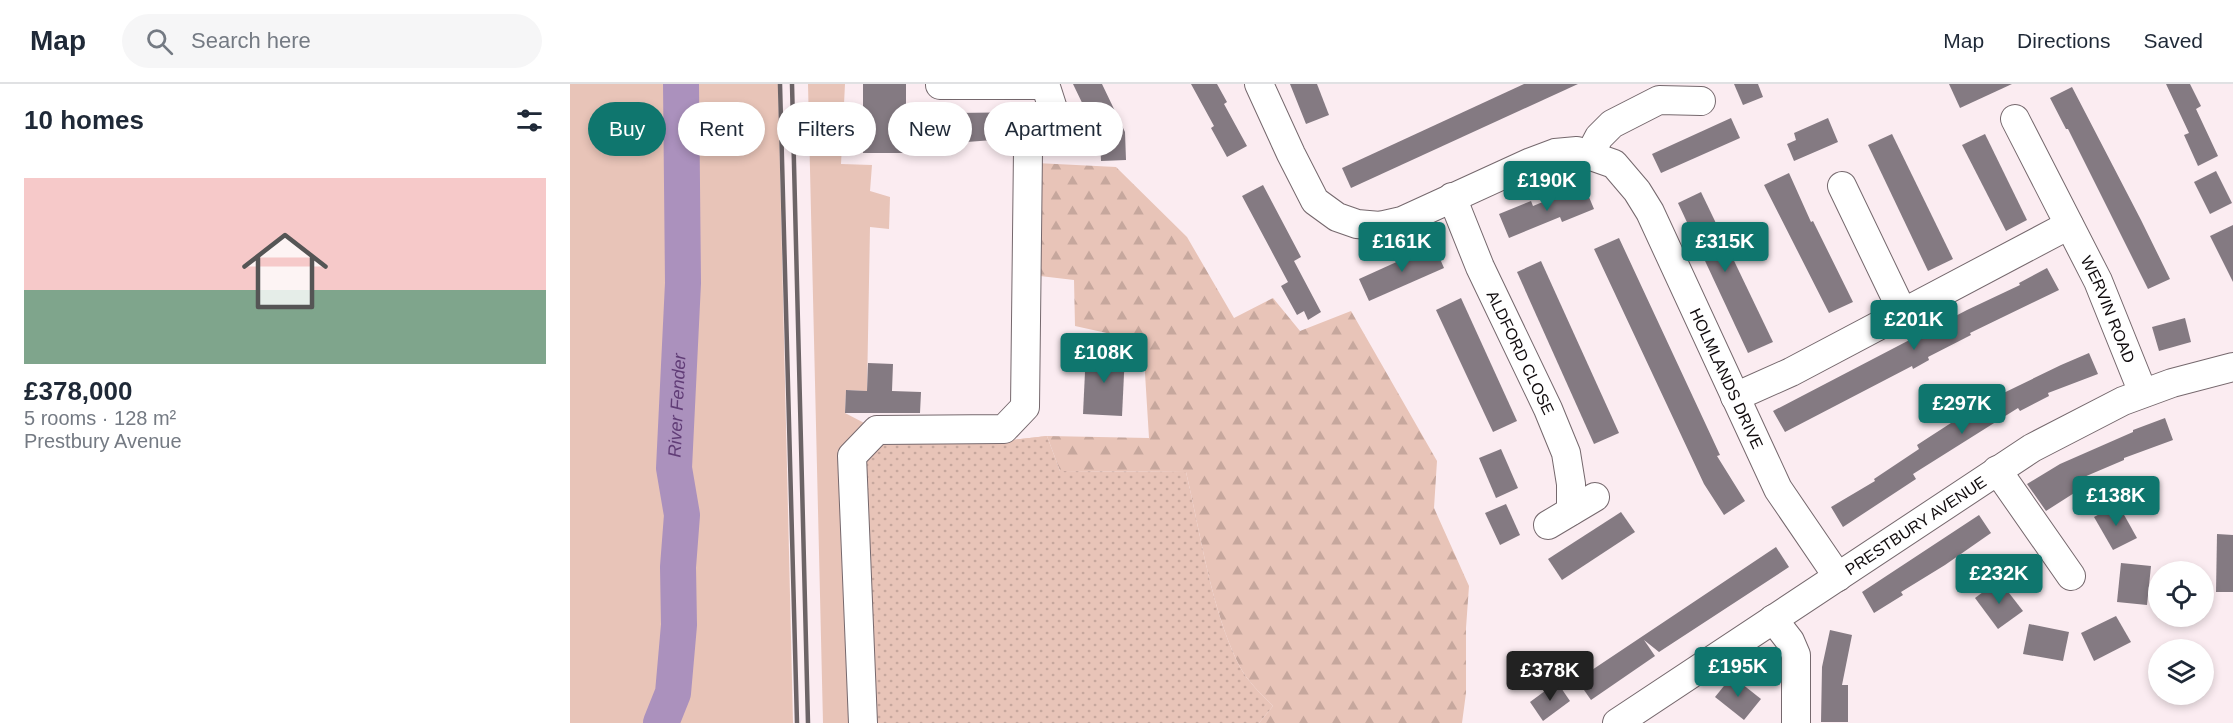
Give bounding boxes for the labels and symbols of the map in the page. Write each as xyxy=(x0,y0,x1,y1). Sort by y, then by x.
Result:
pin: £190K xyxy=(1505,161,1589,212)
pin: £161K xyxy=(1360,222,1444,273)
pin: £315K xyxy=(1683,222,1767,273)
street label: WERVIN ROAD xyxy=(2078,253,2138,365)
street label: ALDFORD CLOSE xyxy=(1484,288,1557,417)
pin: £201K xyxy=(1872,300,1956,351)
street label: HOLMLANDS DRIVE xyxy=(1687,306,1766,452)
pin: £108K xyxy=(1062,333,1146,384)
water label: River Fender xyxy=(665,352,690,458)
pin: £297K xyxy=(1920,384,2004,435)
street label: PRESTBURY AVENUE xyxy=(1842,473,1989,578)
pin: £138K xyxy=(2074,476,2158,527)
pin: £232K xyxy=(1957,554,2041,605)
pin: £195K xyxy=(1696,647,1780,698)
pin: £378K xyxy=(1508,651,1592,702)

